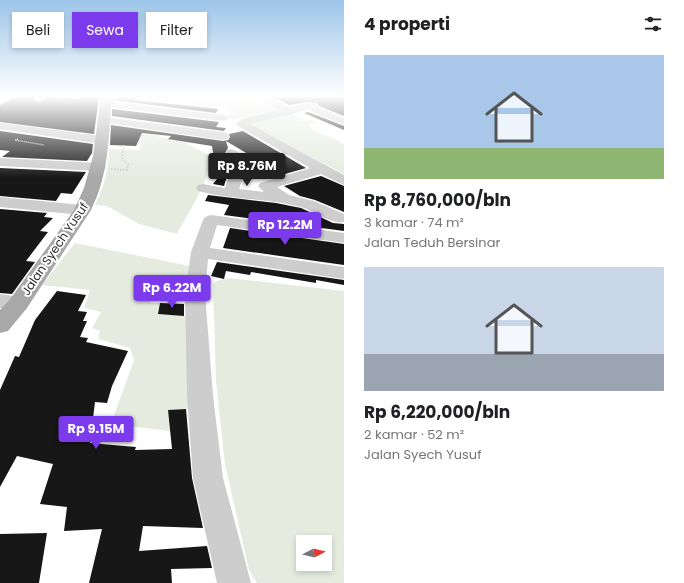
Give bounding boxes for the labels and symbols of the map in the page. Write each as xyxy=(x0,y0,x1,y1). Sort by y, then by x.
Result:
pin: Rp 8.76M xyxy=(206,153,288,187)
street label: Jalan Syech Yusuf xyxy=(17,199,92,298)
pin: Rp 12.2M xyxy=(244,212,326,246)
pin: Rp 6.22M xyxy=(131,275,213,309)
pin: Rp 9.15M xyxy=(55,416,137,450)
north arrow xyxy=(296,535,332,571)

